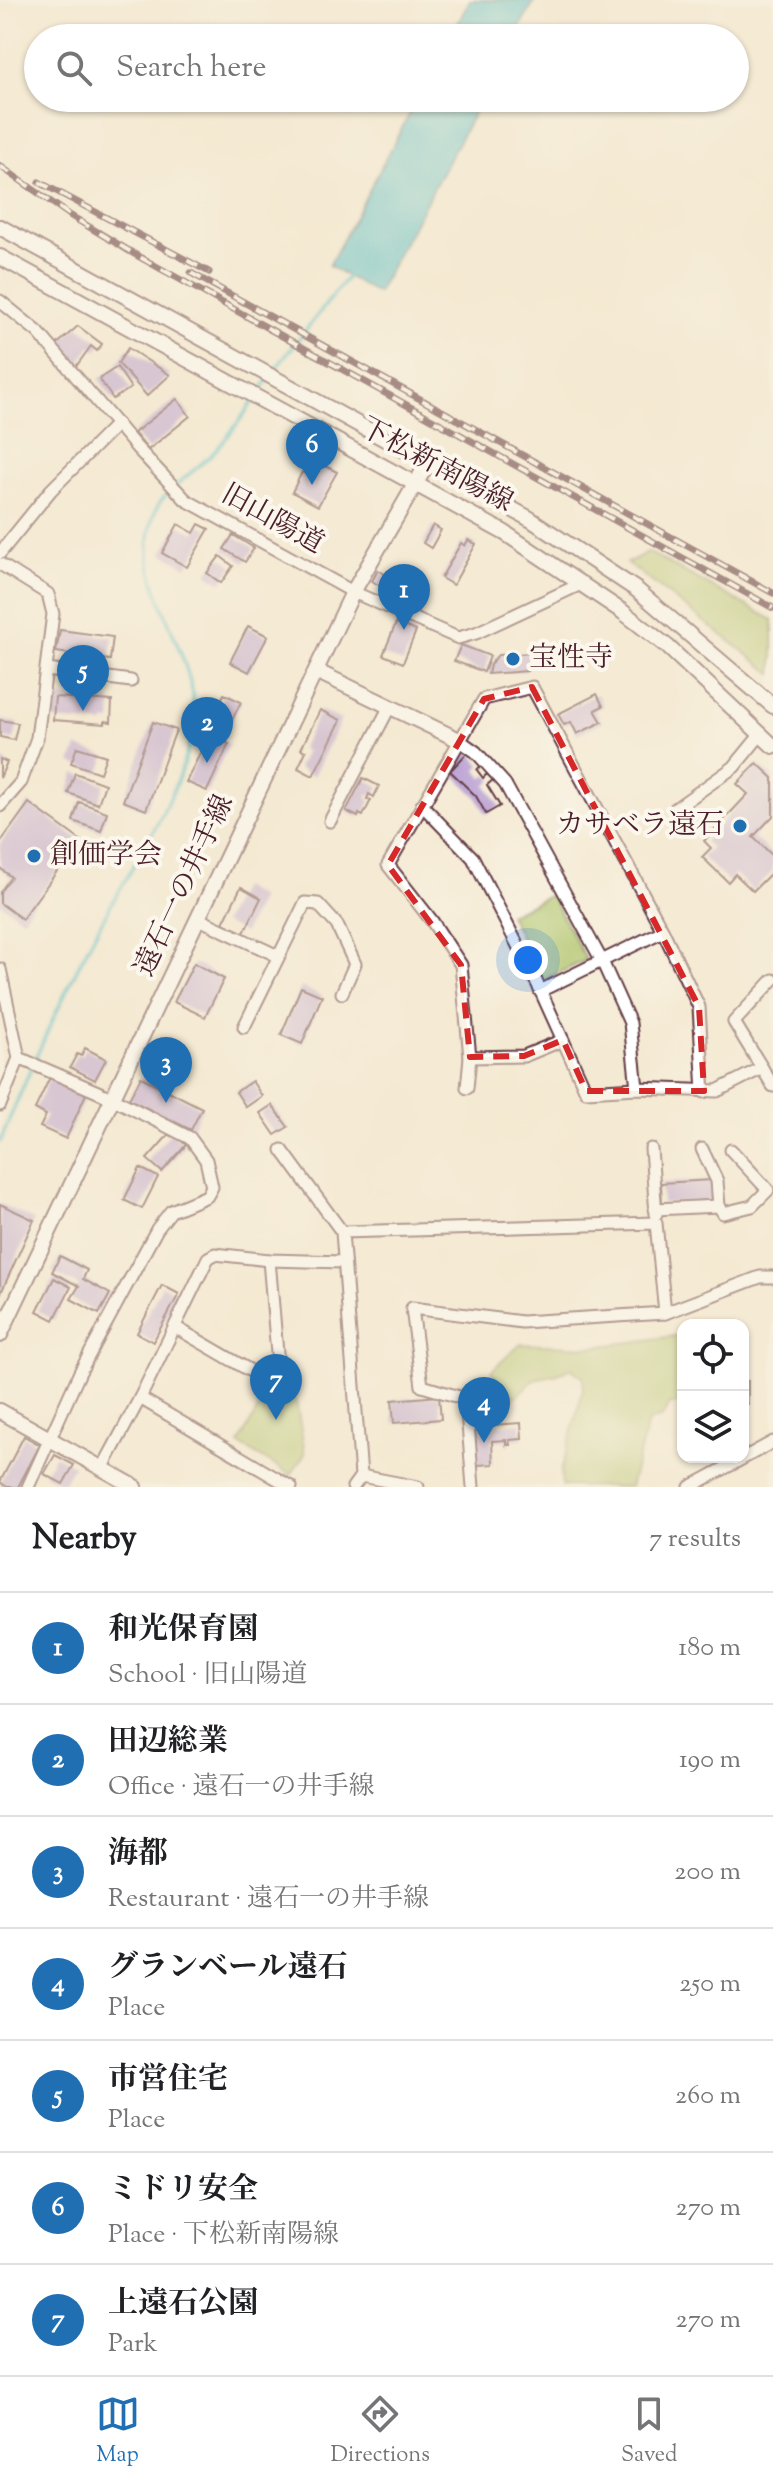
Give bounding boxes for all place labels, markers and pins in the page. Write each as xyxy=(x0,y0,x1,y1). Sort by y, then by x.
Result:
pin: 6 xyxy=(286,419,338,485)
pin: 1 xyxy=(378,564,430,630)
place label: 宝性寺 xyxy=(529,639,613,679)
pin: 5 xyxy=(57,645,109,711)
marker: 宝性寺 xyxy=(504,650,522,668)
pin: 2 xyxy=(181,697,233,763)
place label: カサベラ遠石 xyxy=(556,806,724,846)
marker: カサベラ遠石 xyxy=(731,817,749,835)
place label: 創価学会 xyxy=(50,836,162,876)
marker: 創価学会 xyxy=(25,847,43,865)
pin: 3 xyxy=(140,1037,192,1103)
pin: 7 xyxy=(250,1354,302,1420)
pin: 4 xyxy=(458,1377,510,1443)

